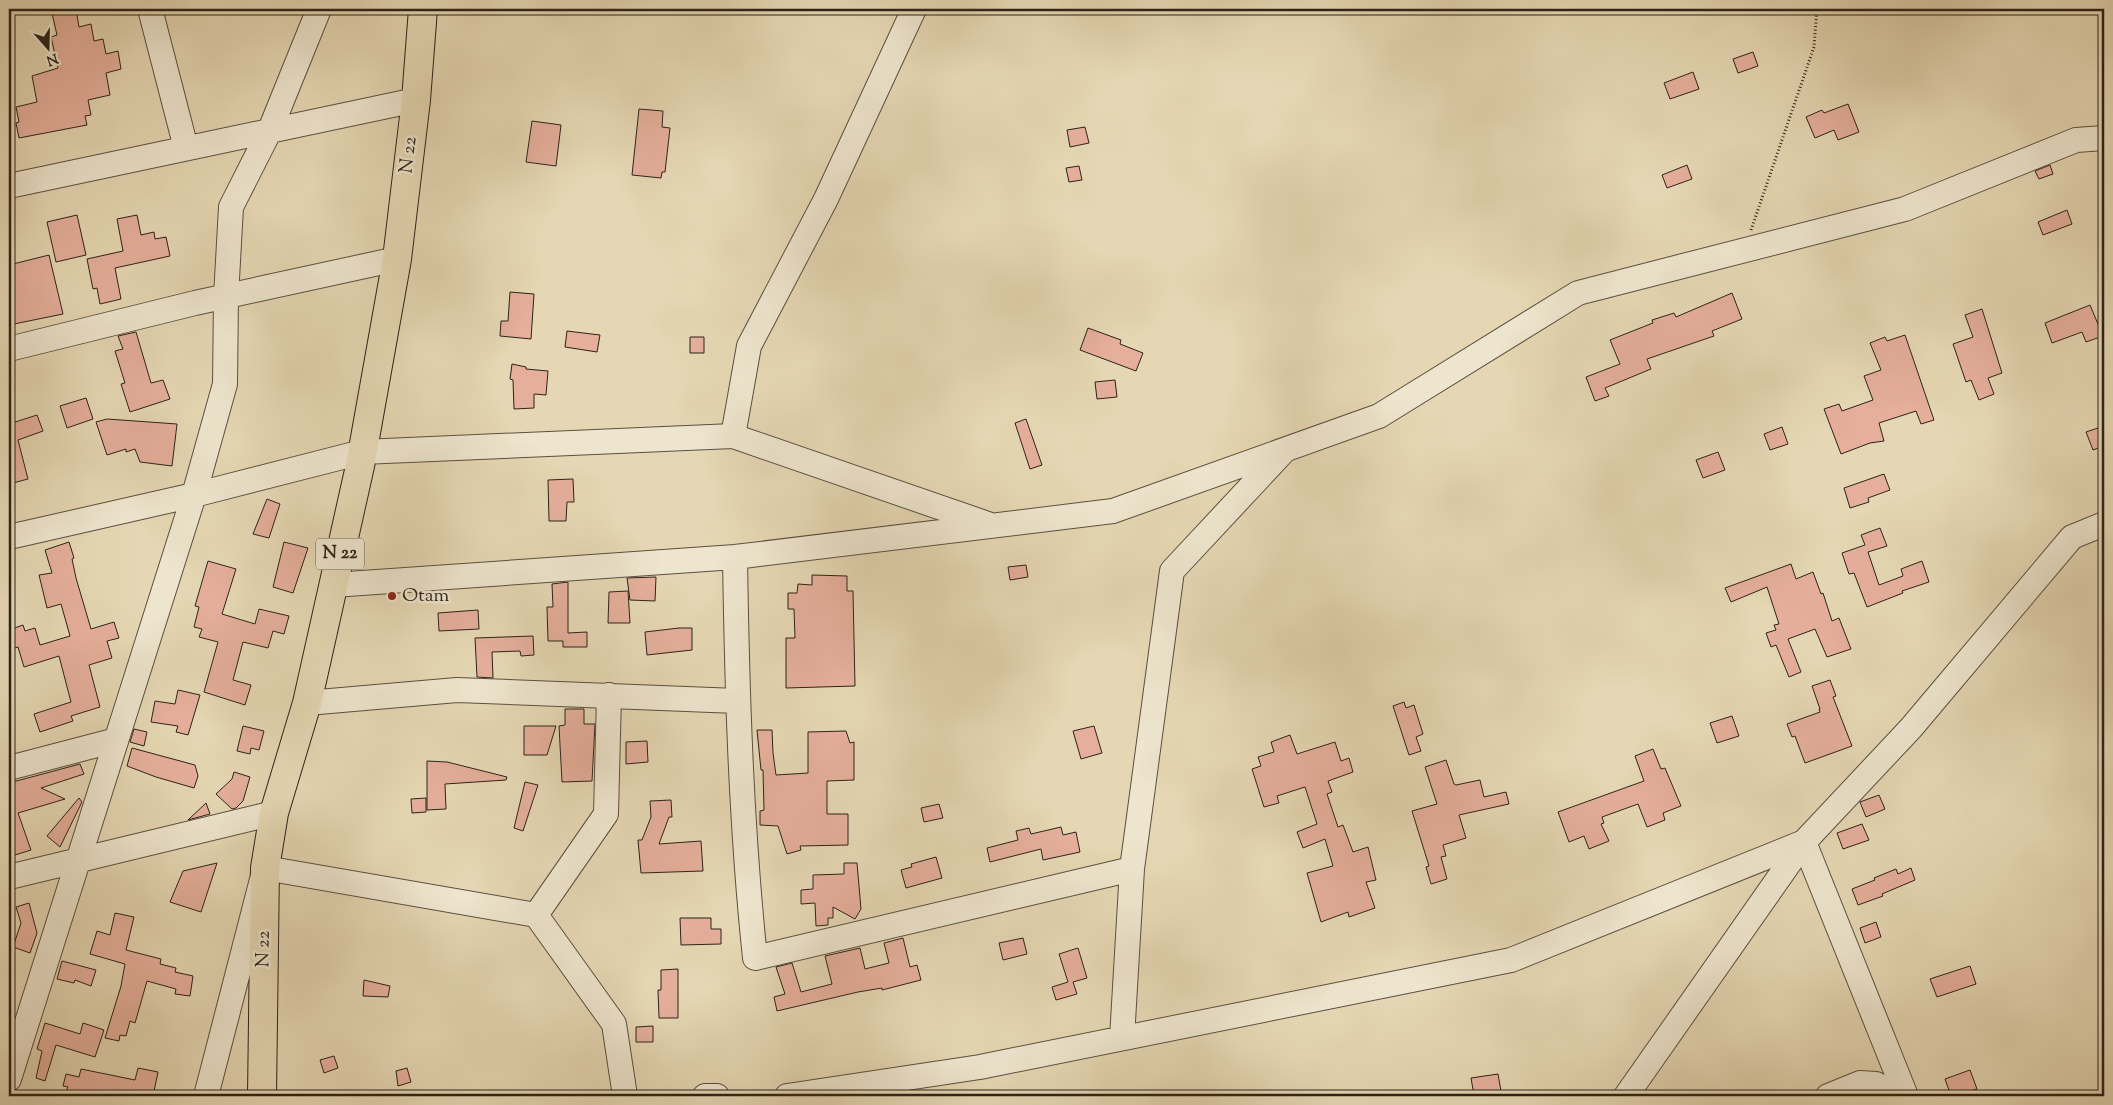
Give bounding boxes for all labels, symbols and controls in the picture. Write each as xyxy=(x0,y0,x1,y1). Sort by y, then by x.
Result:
north arrow xyxy=(22,22,72,72)
text: N xyxy=(43,47,60,70)
street label: N 22 xyxy=(393,135,425,175)
road number: N 22 xyxy=(316,538,364,570)
place label: Otam xyxy=(402,583,449,610)
marker: Otam xyxy=(386,590,398,602)
street label: N 22 xyxy=(250,930,278,968)

